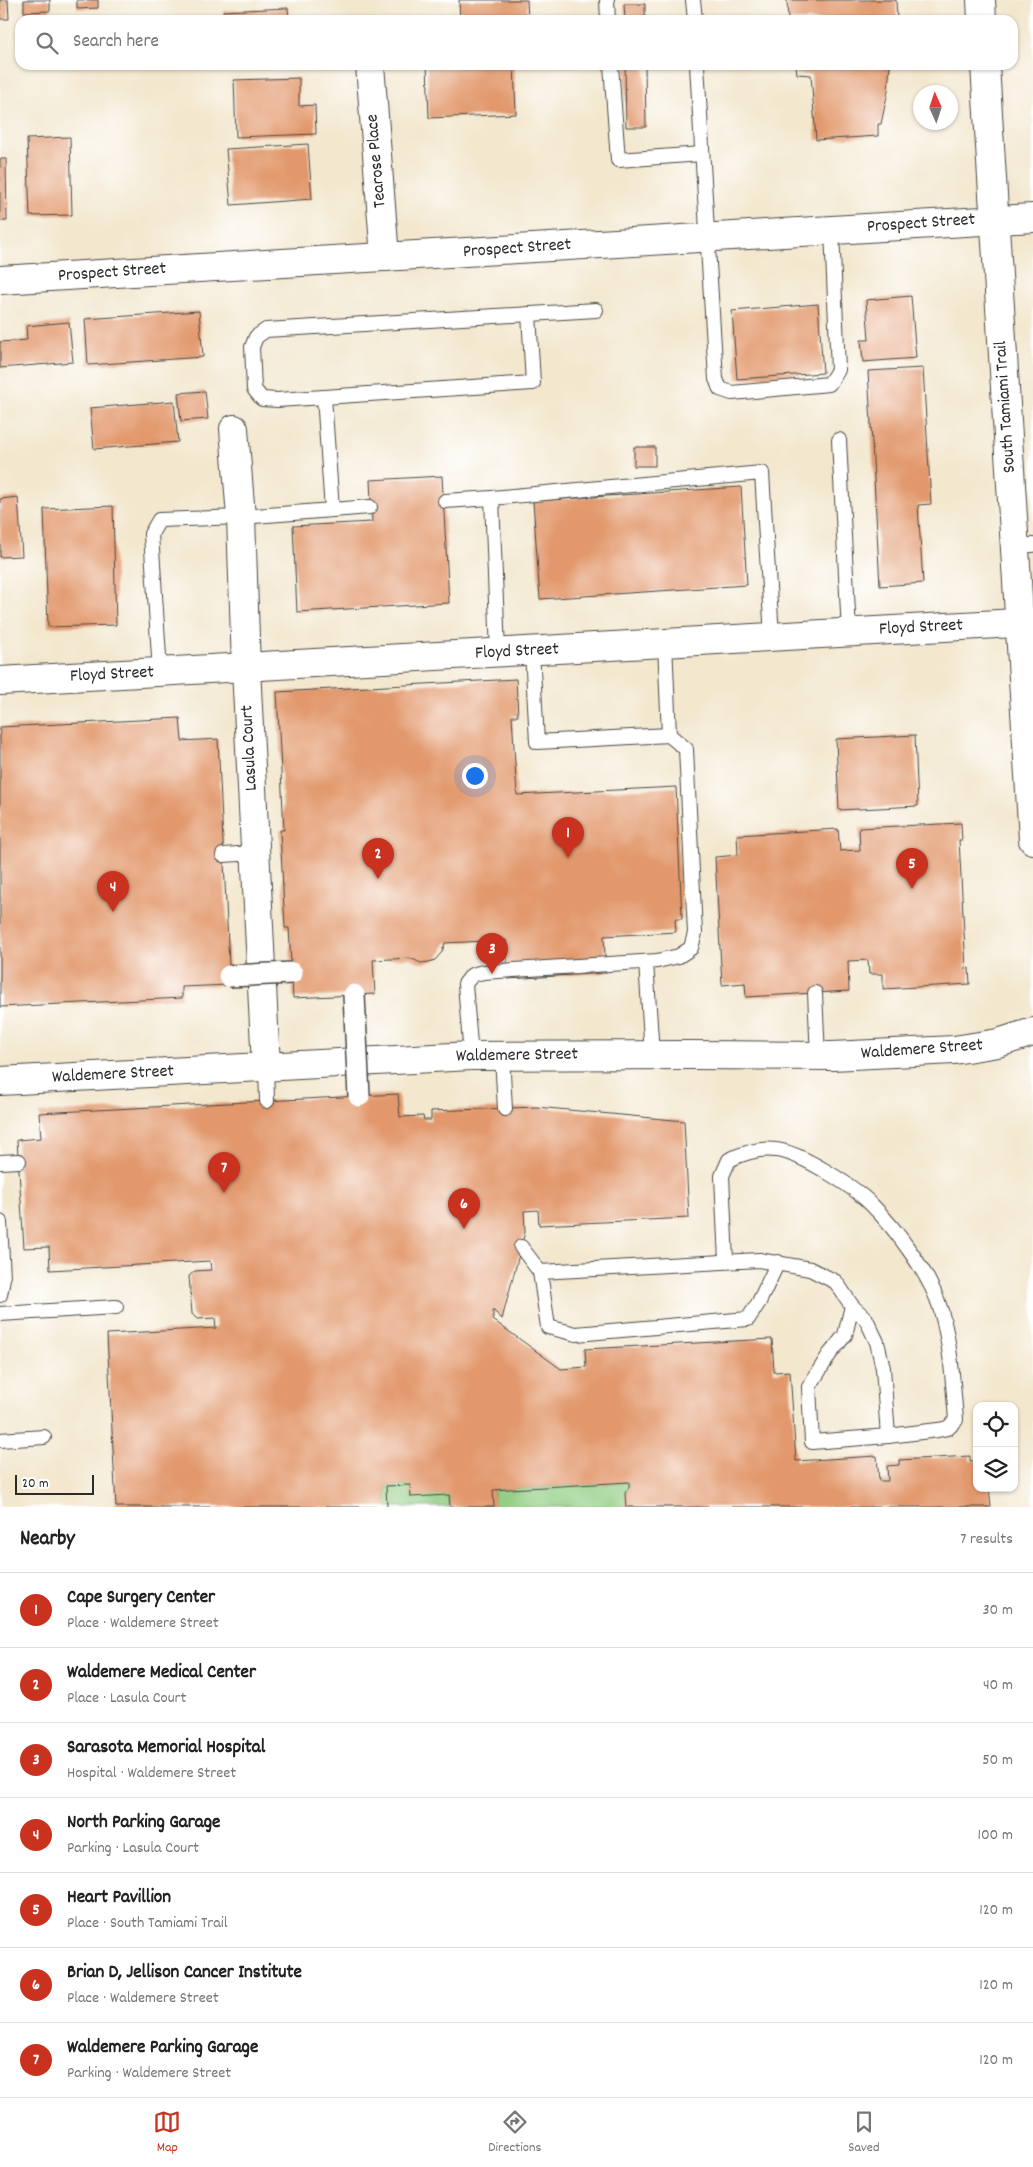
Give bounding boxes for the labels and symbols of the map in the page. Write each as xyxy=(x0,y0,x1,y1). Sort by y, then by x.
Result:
north arrow xyxy=(913,85,958,130)
street label: Tearose Place xyxy=(360,113,394,209)
street label: Prospect Street xyxy=(866,208,976,240)
street label: Prospect Street xyxy=(462,233,572,265)
street label: Prospect Street xyxy=(57,257,167,289)
street label: South Tamiami Trail xyxy=(989,340,1023,474)
street label: Floyd Street xyxy=(878,613,964,643)
street label: Floyd Street xyxy=(474,637,560,667)
street label: Floyd Street xyxy=(69,660,155,690)
street label: Lasula Court xyxy=(235,704,265,792)
your location xyxy=(462,763,488,789)
pin: 1 xyxy=(552,817,584,858)
pin: 2 xyxy=(362,838,394,879)
pin: 5 xyxy=(896,848,928,889)
pin: 4 xyxy=(97,871,129,912)
pin: 3 xyxy=(476,933,508,974)
street label: Waldemere Street xyxy=(860,1033,984,1067)
street label: Waldemere Street xyxy=(456,1042,579,1070)
street label: Waldemere Street xyxy=(51,1059,175,1091)
pin: 7 xyxy=(208,1152,240,1193)
pin: 6 xyxy=(448,1188,480,1229)
scale bar xyxy=(15,1472,94,1495)

